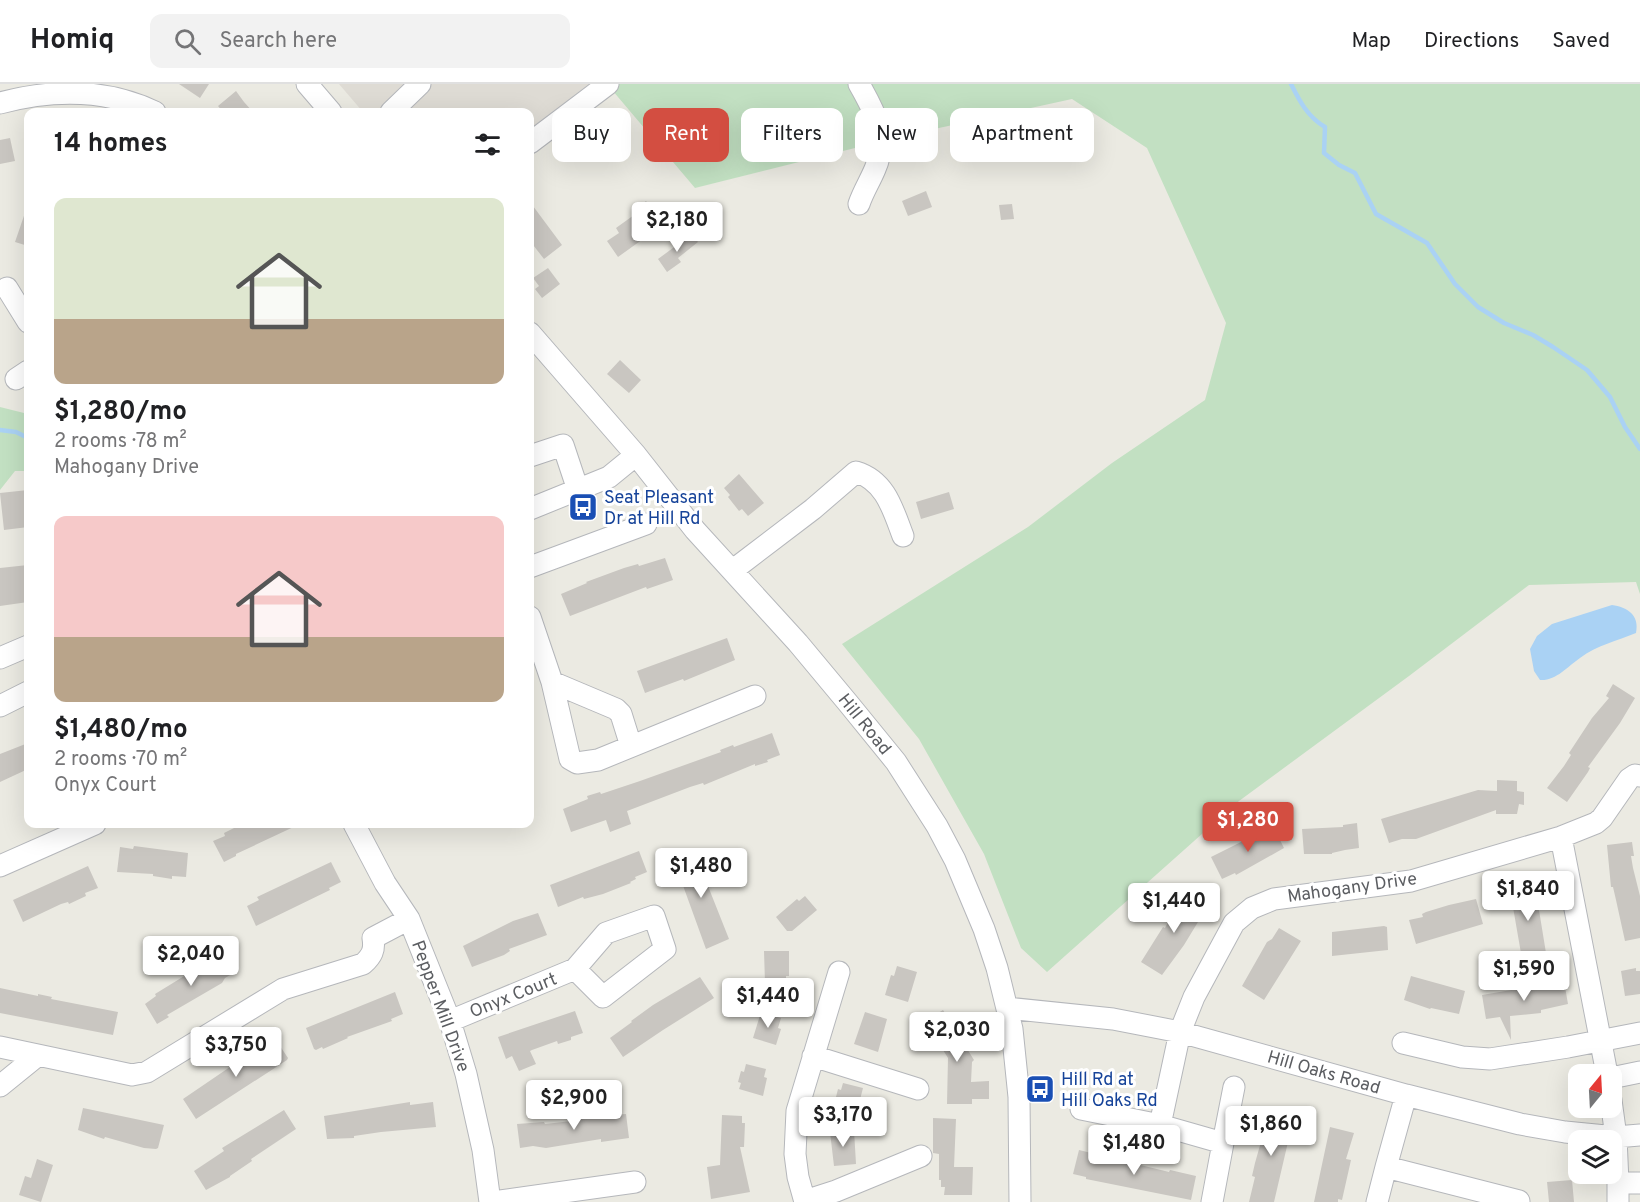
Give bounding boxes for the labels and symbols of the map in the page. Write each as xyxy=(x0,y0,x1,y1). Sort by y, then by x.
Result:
pin: $2,180 xyxy=(628,202,726,253)
place label: Seat Pleasant Dr at Hill Rd xyxy=(604,487,714,531)
bus stop icon: Seat Pleasant Dr at Hill Rd xyxy=(567,491,599,523)
street label: Hill Road xyxy=(832,690,896,760)
pin: $1,280 xyxy=(1199,802,1297,853)
pin: $1,480 xyxy=(652,848,750,899)
street label: Mahogany Drive xyxy=(1286,868,1418,909)
pin: $1,840 xyxy=(1479,871,1577,922)
pin: $1,440 xyxy=(1125,883,1223,934)
pin: $2,040 xyxy=(142,936,240,987)
street label: Pepper Mill Drive xyxy=(405,938,474,1075)
pin: $1,590 xyxy=(1475,951,1573,1002)
street label: Onyx Court xyxy=(467,968,561,1024)
pin: $1,440 xyxy=(719,978,817,1029)
pin: $2,030 xyxy=(908,1012,1006,1063)
pin: $3,750 xyxy=(187,1027,285,1078)
street label: Hill Oaks Road xyxy=(1264,1046,1383,1101)
north arrow xyxy=(1568,1064,1622,1118)
place label: Hill Rd at Hill Oaks Rd xyxy=(1061,1069,1158,1113)
bus stop icon: Hill Rd at Hill Oaks Rd xyxy=(1024,1073,1056,1105)
pin: $2,900 xyxy=(525,1080,623,1131)
pin: $3,170 xyxy=(794,1097,892,1148)
pin: $1,860 xyxy=(1222,1106,1320,1157)
pin: $1,480 xyxy=(1085,1125,1183,1176)

